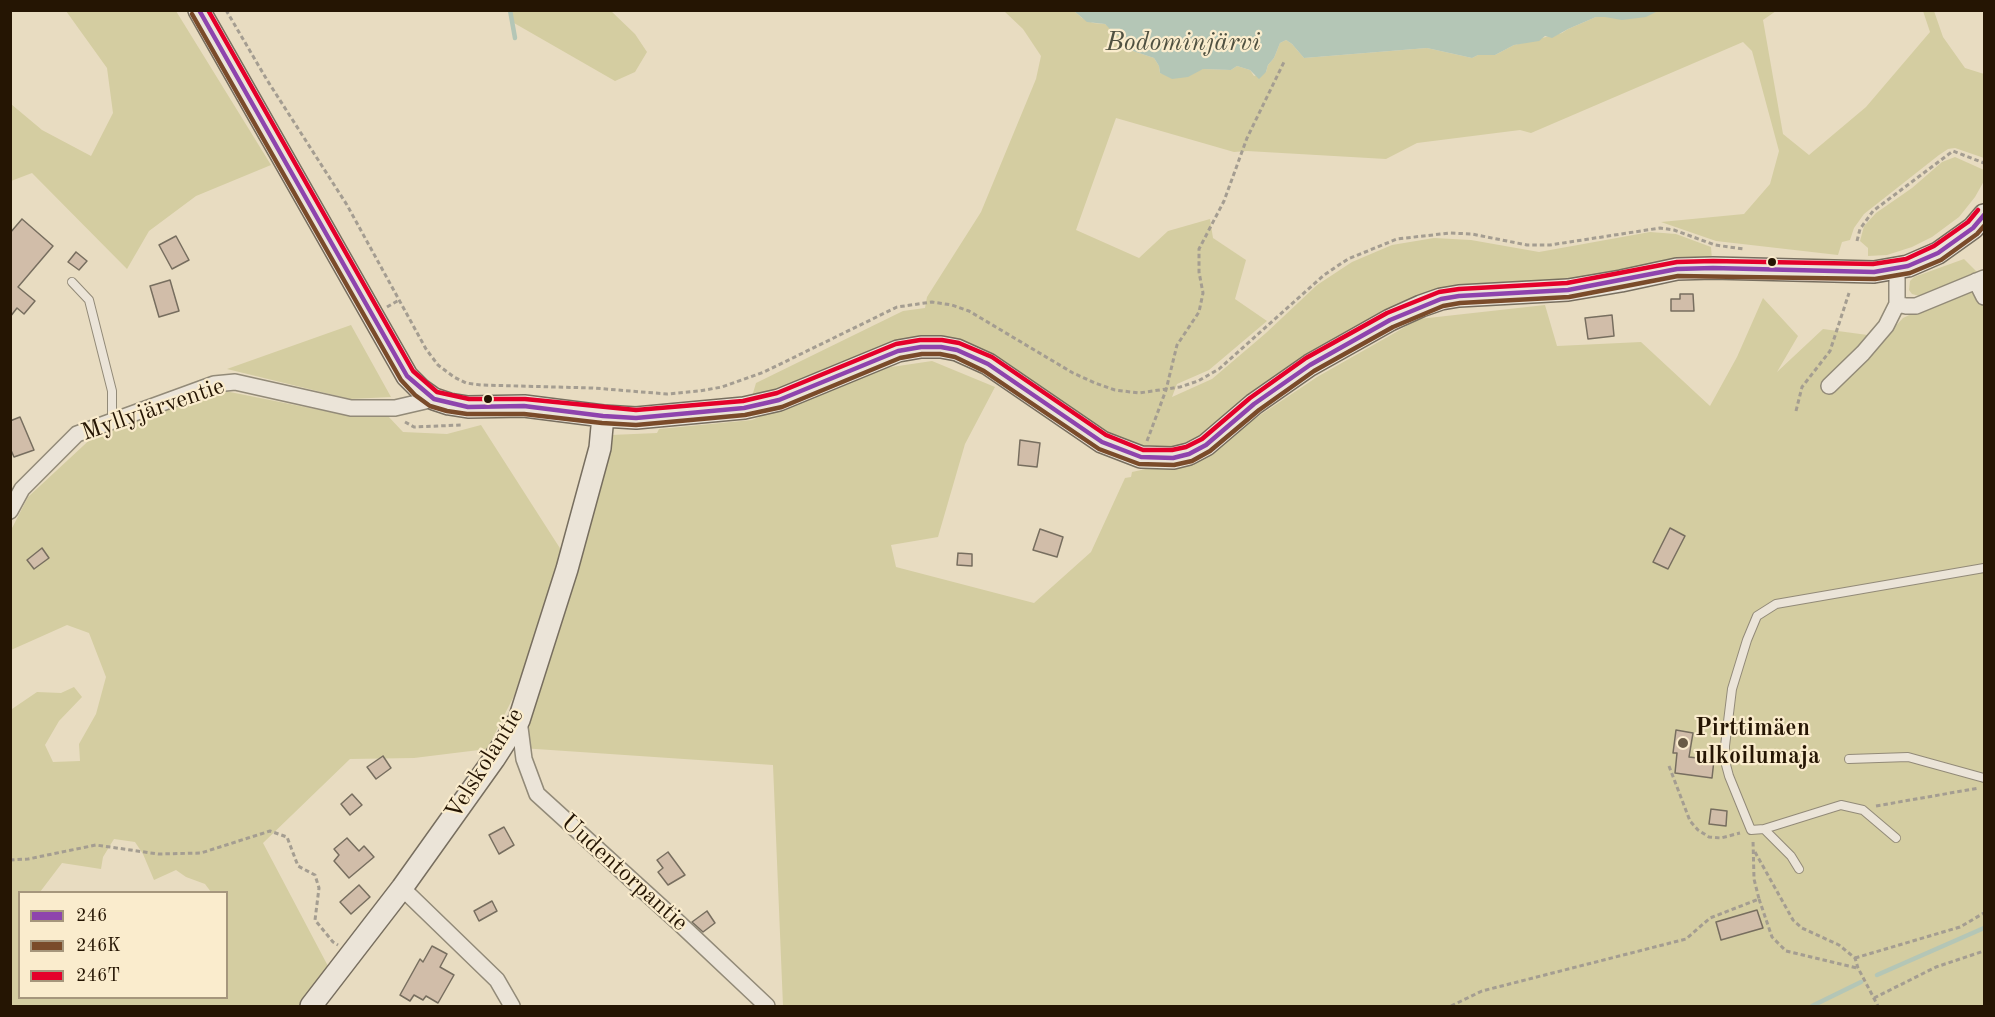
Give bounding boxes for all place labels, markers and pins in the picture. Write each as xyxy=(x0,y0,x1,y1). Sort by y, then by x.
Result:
unlabelled marker xyxy=(1766,256,1778,268)
unlabelled marker xyxy=(482,393,494,405)
place label: Pirttimäen ulkoilumaja xyxy=(1695,715,1820,771)
marker: Pirttimäen ulkoilumaja xyxy=(1676,736,1690,750)

